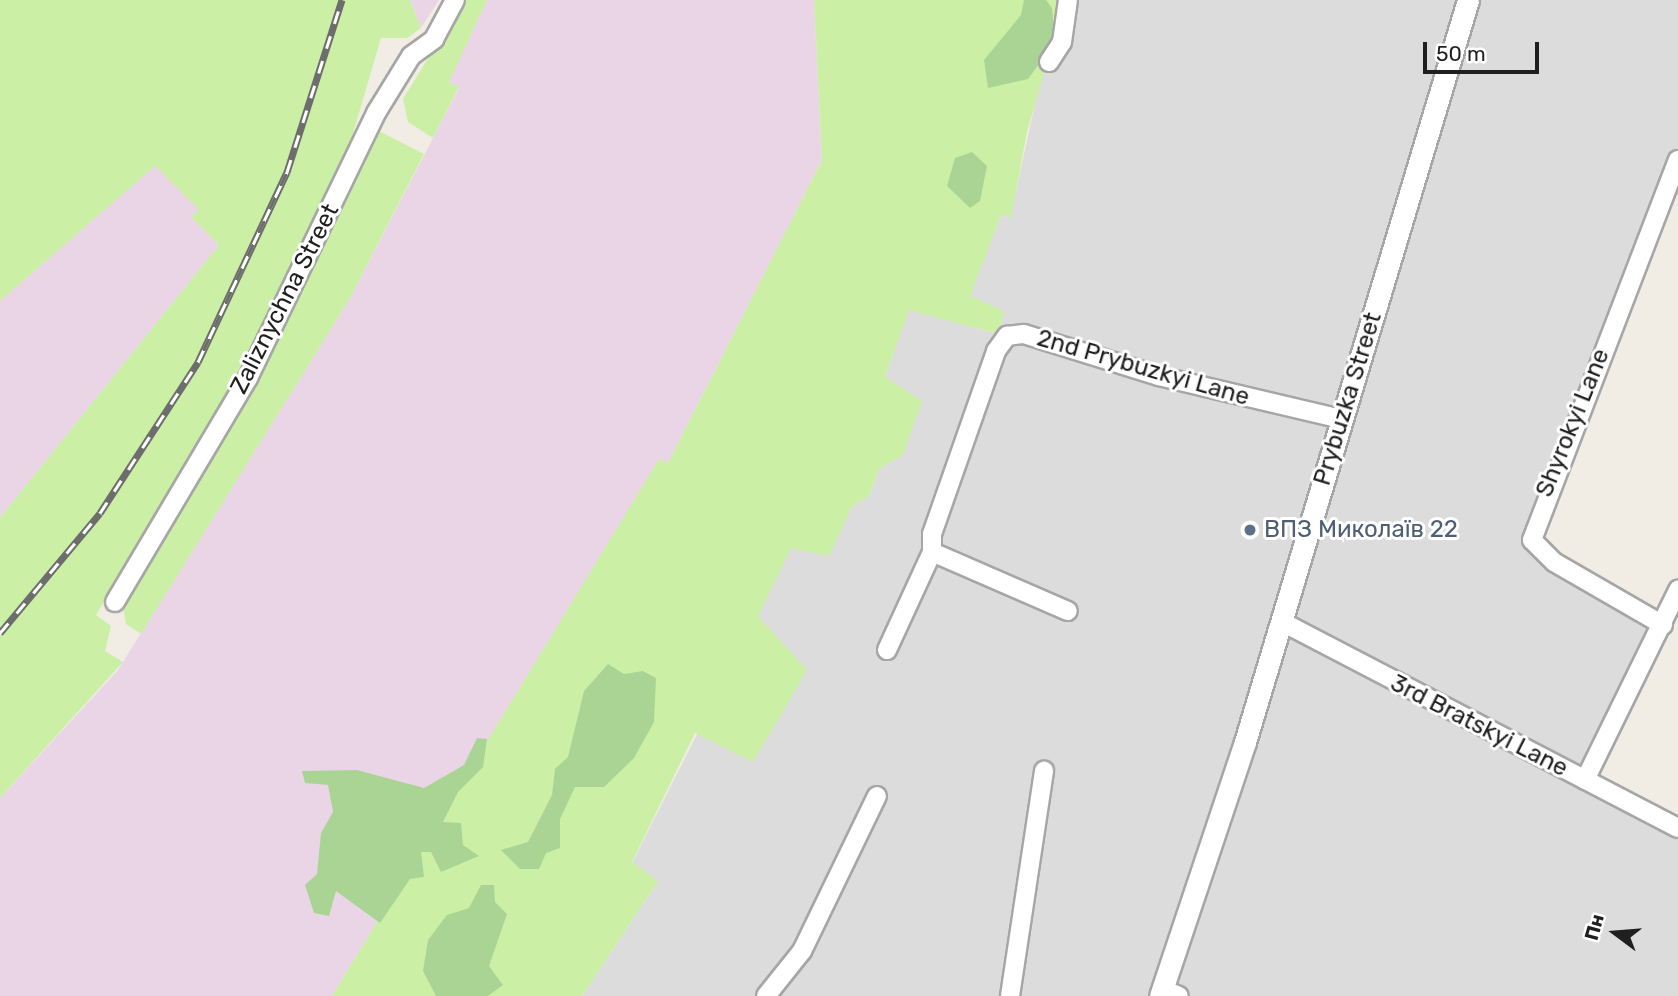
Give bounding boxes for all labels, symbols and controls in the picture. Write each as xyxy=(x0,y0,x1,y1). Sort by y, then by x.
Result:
scale bar xyxy=(1426,28,1542,72)
text: 50 m xyxy=(1436,41,1486,66)
street label: Zaliznychna Street xyxy=(225,199,345,399)
street label: Prybuzka Street xyxy=(1308,309,1388,489)
street label: 2nd Prybuzkyi Lane xyxy=(1033,324,1253,412)
street label: Shyrokyi Lane xyxy=(1530,345,1616,501)
place label: ВПЗ Миколаїв 22 xyxy=(1264,516,1458,544)
marker: ВПЗ Миколаїв 22 xyxy=(1242,522,1258,538)
street label: 3rd Bratskyi Lane xyxy=(1385,669,1573,783)
north arrow xyxy=(1580,898,1650,968)
text: Пн xyxy=(1580,911,1609,943)

